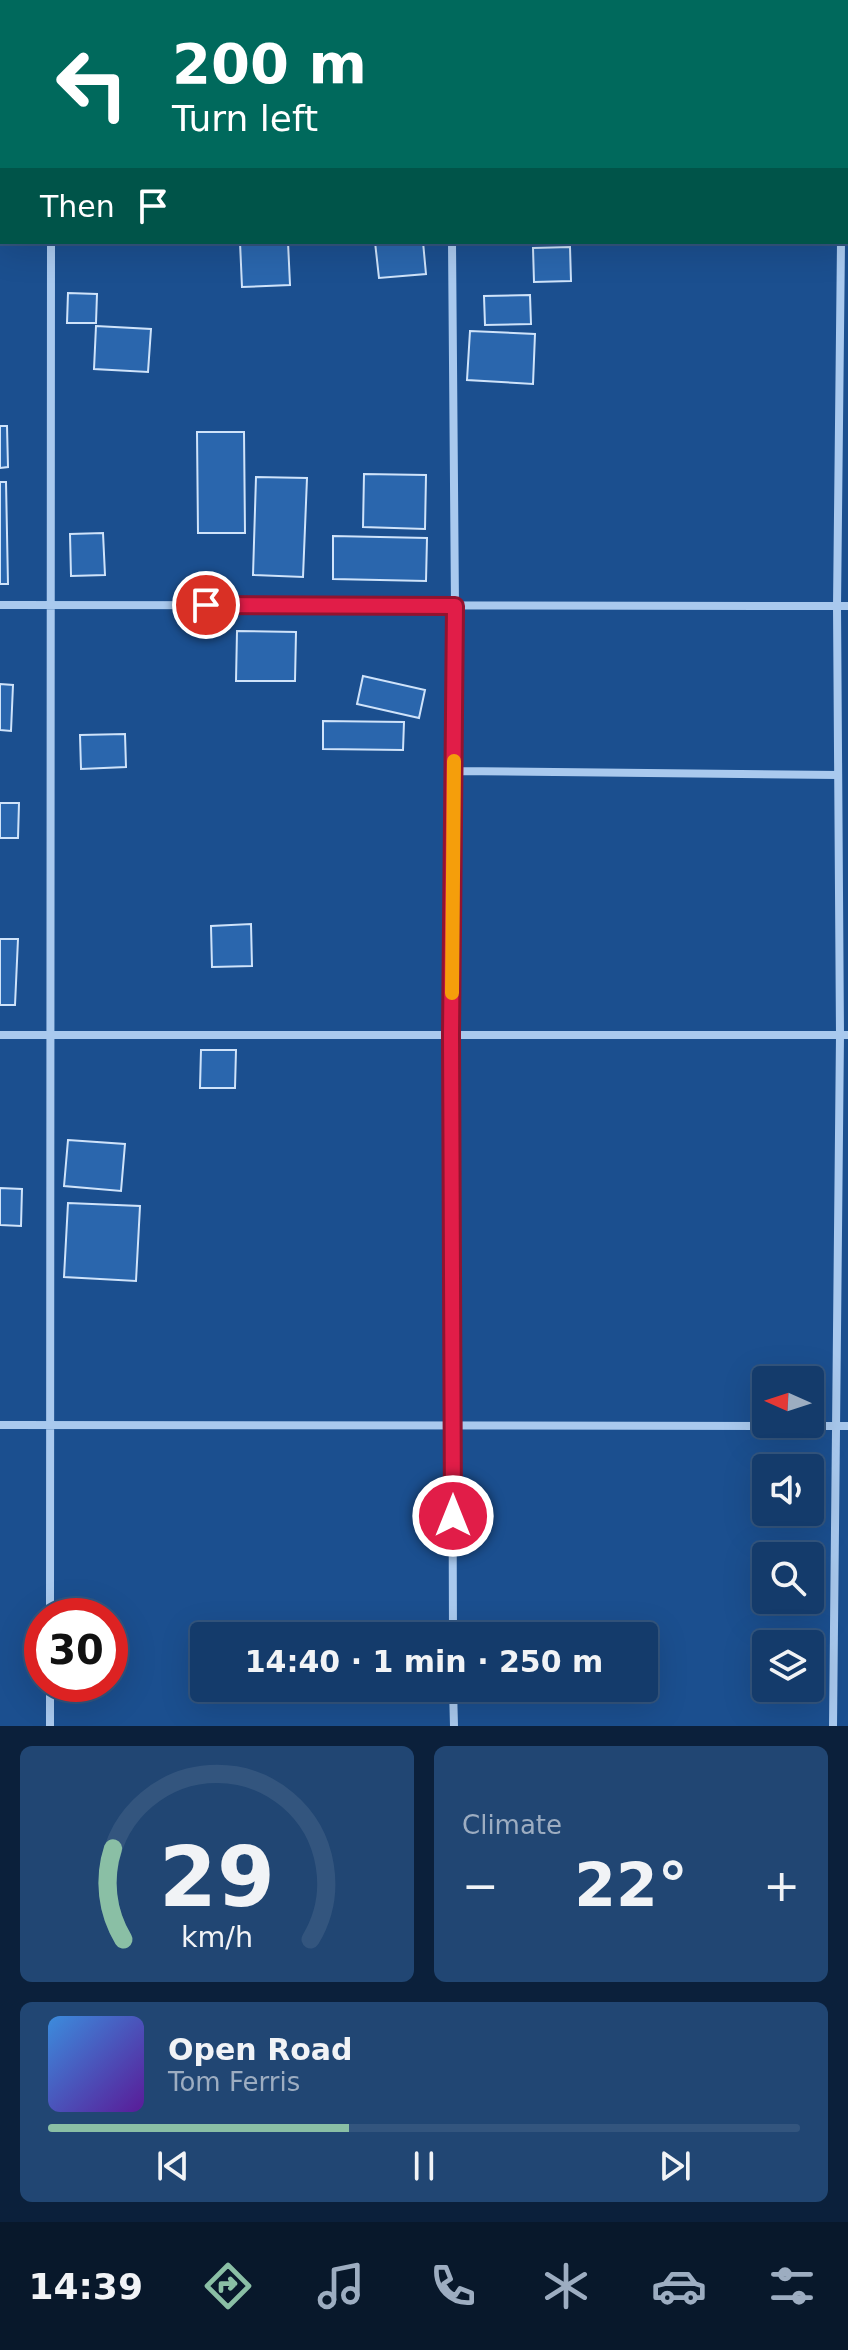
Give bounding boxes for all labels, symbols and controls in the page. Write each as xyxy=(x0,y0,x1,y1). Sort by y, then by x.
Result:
text: 200 m xyxy=(172,31,367,96)
icon: left xyxy=(40,32,144,136)
text: Turn left xyxy=(172,98,318,139)
icon: arrive xyxy=(131,184,175,228)
text: Then xyxy=(40,189,115,224)
pin xyxy=(172,571,240,639)
icon: arrive xyxy=(184,583,228,627)
north arrow xyxy=(752,1366,824,1438)
map controls xyxy=(752,1366,824,1702)
button: sound xyxy=(752,1454,824,1526)
position arrow xyxy=(411,1474,495,1558)
button: search xyxy=(752,1542,824,1614)
speed limit sign: 30 xyxy=(24,1598,128,1702)
button: layers xyxy=(752,1630,824,1702)
text: 14:40 · 1 min · 250 m xyxy=(245,1644,603,1679)
text: Climate xyxy=(462,1810,562,1840)
text: 29 xyxy=(159,1829,275,1926)
text: 22° xyxy=(574,1850,688,1920)
text: − xyxy=(462,1860,499,1911)
text: + xyxy=(763,1860,800,1911)
text: km/h xyxy=(181,1920,253,1954)
text: Open Road xyxy=(168,2032,353,2067)
text: Tom Ferris xyxy=(168,2067,300,2097)
icon: previous xyxy=(151,2144,195,2188)
icon: pause xyxy=(402,2144,446,2188)
icon: next xyxy=(653,2144,697,2188)
icon: directions xyxy=(200,2258,256,2314)
icon: music xyxy=(313,2258,369,2314)
icon: phone xyxy=(425,2258,481,2314)
icon: climate xyxy=(538,2258,594,2314)
icon: car xyxy=(651,2258,707,2314)
icon: filters xyxy=(764,2258,820,2314)
text: 14:39 xyxy=(28,2266,143,2307)

